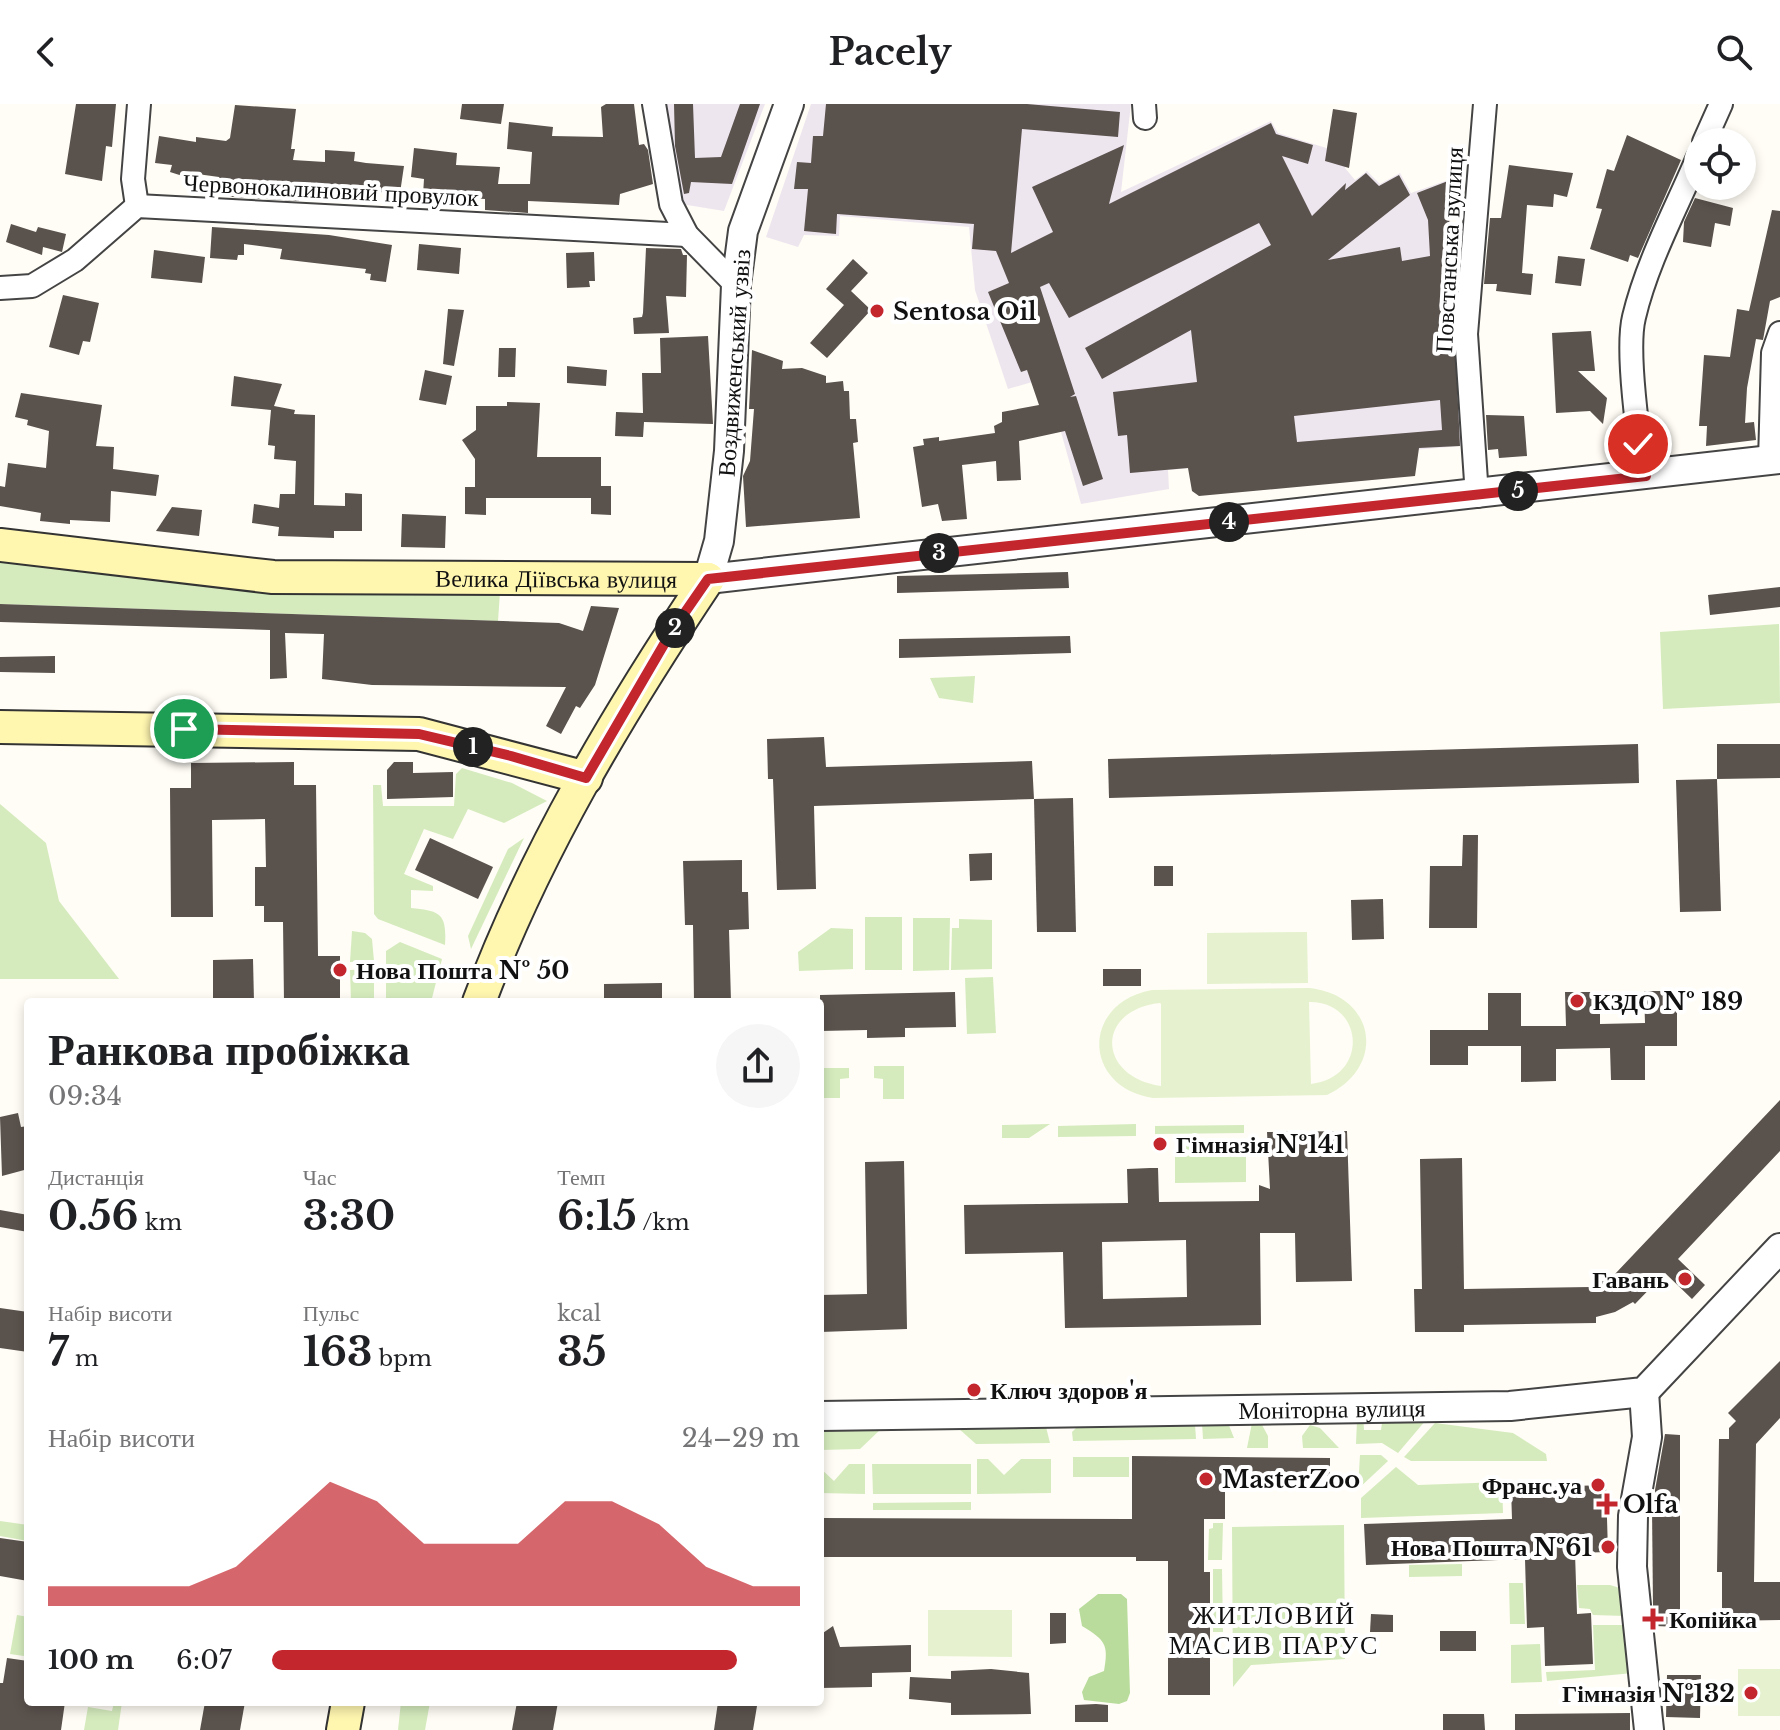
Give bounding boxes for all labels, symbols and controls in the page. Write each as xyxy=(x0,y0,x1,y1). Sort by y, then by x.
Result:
icon: back xyxy=(24,30,68,74)
text: Pacely xyxy=(828,30,952,75)
icon: search xyxy=(1712,30,1756,74)
map controls xyxy=(1684,128,1756,200)
button: locate xyxy=(1684,128,1756,200)
street label: Повстанська вулиця xyxy=(1429,146,1469,354)
street label: Червонокалиновий провулок xyxy=(182,168,480,212)
street label: Воздвиженський узвіз xyxy=(712,248,756,478)
place label: Sentosa Oil xyxy=(893,297,1037,326)
marker: Sentosa Oil xyxy=(868,302,886,320)
pin xyxy=(1604,410,1672,478)
icon: check xyxy=(1616,422,1660,466)
pin: 5 xyxy=(1498,471,1538,511)
text: 5 xyxy=(1511,477,1525,504)
pin: 4 xyxy=(1209,502,1249,542)
text: 4 xyxy=(1222,508,1236,535)
pin: 3 xyxy=(919,533,959,573)
text: 3 xyxy=(932,539,946,566)
street label: Велика Діївська вулиця xyxy=(435,563,677,593)
pin: 2 xyxy=(655,608,695,648)
text: 2 xyxy=(668,614,682,641)
pin xyxy=(150,695,218,763)
icon: arrive xyxy=(162,707,206,751)
pin: 1 xyxy=(453,727,493,767)
text: 1 xyxy=(468,733,478,760)
place label: Нова Пошта № 50 xyxy=(356,956,569,985)
marker: Нова Пошта № 50 xyxy=(331,961,349,979)
place label: КЗДО № 189 xyxy=(1593,987,1743,1016)
marker: КЗДО № 189 xyxy=(1568,992,1586,1010)
text: Ранкова пробіжка xyxy=(48,1022,410,1077)
button: share xyxy=(716,1024,800,1108)
text: 09:34 xyxy=(48,1080,122,1112)
place label: Гімназія №141 xyxy=(1176,1130,1344,1159)
marker: Гімназія №141 xyxy=(1151,1135,1169,1153)
text: Дистанція xyxy=(48,1164,144,1191)
text: Час xyxy=(303,1164,336,1191)
text: Темп xyxy=(557,1164,605,1191)
text: 0.56 xyxy=(48,1191,139,1241)
text: 3:30 xyxy=(303,1191,395,1241)
text: 6:15 xyxy=(557,1191,637,1241)
text: km xyxy=(139,1209,182,1236)
text: /km xyxy=(637,1209,690,1236)
place label: Гавань xyxy=(1592,1265,1669,1294)
marker: Гавань xyxy=(1676,1270,1694,1288)
text: Набір висоти xyxy=(48,1300,172,1327)
text: Пульс xyxy=(303,1300,359,1327)
text: kcal xyxy=(557,1300,601,1327)
text: 7 xyxy=(48,1327,69,1377)
text: 163 xyxy=(303,1327,373,1377)
text: 35 xyxy=(557,1327,607,1377)
text: m xyxy=(69,1345,99,1372)
text: bpm xyxy=(373,1345,432,1372)
place label: Ключ здоров'я xyxy=(990,1376,1147,1405)
marker: Ключ здоров'я xyxy=(965,1381,983,1399)
street label: Моніторна вулиця xyxy=(1238,1393,1426,1424)
text: Набір висоти xyxy=(48,1422,195,1454)
text: 24–29 m xyxy=(682,1422,800,1454)
place label: MasterZoo xyxy=(1222,1465,1360,1494)
marker: MasterZoo xyxy=(1197,1470,1215,1488)
place label: Франс.уа xyxy=(1482,1471,1582,1500)
marker: Франс.уа xyxy=(1589,1476,1607,1494)
place label: Olfa xyxy=(1623,1490,1679,1519)
marker: Olfa xyxy=(1598,1495,1616,1513)
place label: Нова Пошта №61 xyxy=(1391,1533,1592,1562)
marker: Нова Пошта №61 xyxy=(1599,1538,1617,1556)
district label: ЖИТЛОВИЙ МАСИВ ПАРУС xyxy=(1169,1599,1379,1661)
place label: Копійка xyxy=(1669,1605,1757,1634)
marker: Копійка xyxy=(1644,1610,1662,1628)
text: 100 m xyxy=(48,1644,134,1676)
text: 6:07 xyxy=(176,1644,232,1676)
place label: Гімназія №132 xyxy=(1562,1679,1735,1708)
marker: Гімназія №132 xyxy=(1742,1684,1760,1702)

